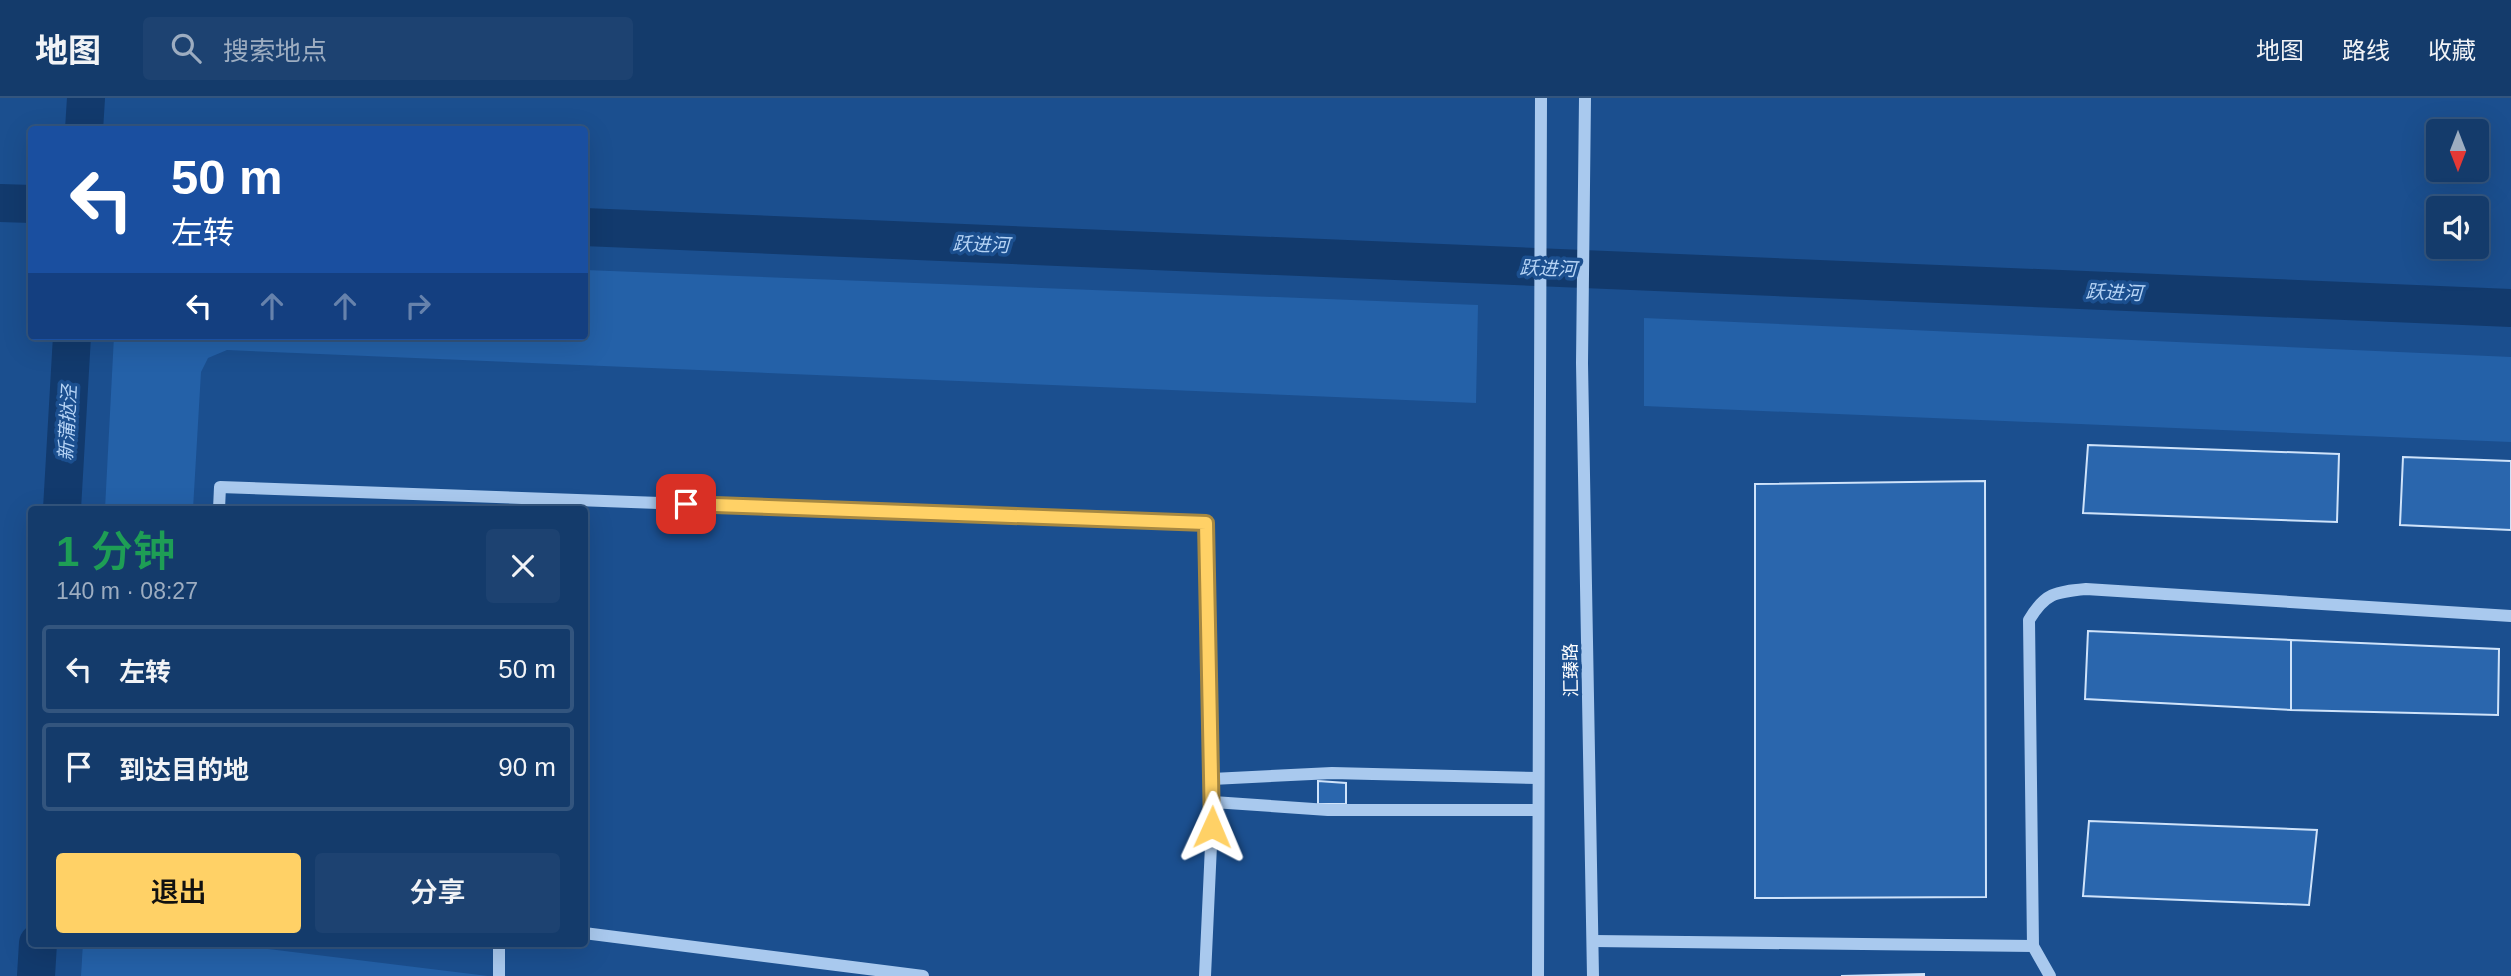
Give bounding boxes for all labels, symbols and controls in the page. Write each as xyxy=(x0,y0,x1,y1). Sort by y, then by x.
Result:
search box xyxy=(143,17,633,80)
icon: search xyxy=(167,29,205,67)
text: 地图 xyxy=(35,32,101,69)
text: 搜索地点 xyxy=(223,36,327,66)
text: 地图 xyxy=(2256,37,2304,64)
text: 路线 xyxy=(2342,37,2390,64)
text: 收藏 xyxy=(2428,37,2476,64)
north arrow xyxy=(2426,119,2488,182)
map controls xyxy=(2426,119,2489,259)
text: 50 m xyxy=(171,150,283,204)
icon: left xyxy=(56,154,147,245)
button: sound xyxy=(2426,196,2489,259)
text: 左转 xyxy=(171,215,235,251)
water label: 跃进河 xyxy=(952,233,1014,256)
water label: 跃进河 xyxy=(1519,257,1581,280)
water label: 跃进河 xyxy=(2085,281,2147,304)
icon: left xyxy=(180,287,218,325)
icon: ahead xyxy=(253,287,291,325)
icon: ahead xyxy=(326,287,364,325)
icon: right xyxy=(399,287,437,325)
water label: 新蒲挞泾 xyxy=(55,383,80,462)
pin xyxy=(656,474,716,534)
icon: arrive xyxy=(667,485,705,523)
text: 1 分钟 xyxy=(56,528,175,575)
button: close xyxy=(486,529,560,603)
text: 140 m · 08:27 xyxy=(56,578,198,604)
street label: 汇臻路 xyxy=(1561,643,1581,697)
icon: left xyxy=(60,650,98,688)
text: 50 m xyxy=(498,654,556,684)
text: 左转 xyxy=(119,657,171,687)
icon: arrive xyxy=(60,748,98,786)
text: 90 m xyxy=(498,752,556,782)
text: 到达目的地 xyxy=(119,755,249,785)
position arrow xyxy=(1175,790,1249,864)
button: 退出 xyxy=(56,853,301,933)
button: 分享 xyxy=(315,853,560,933)

